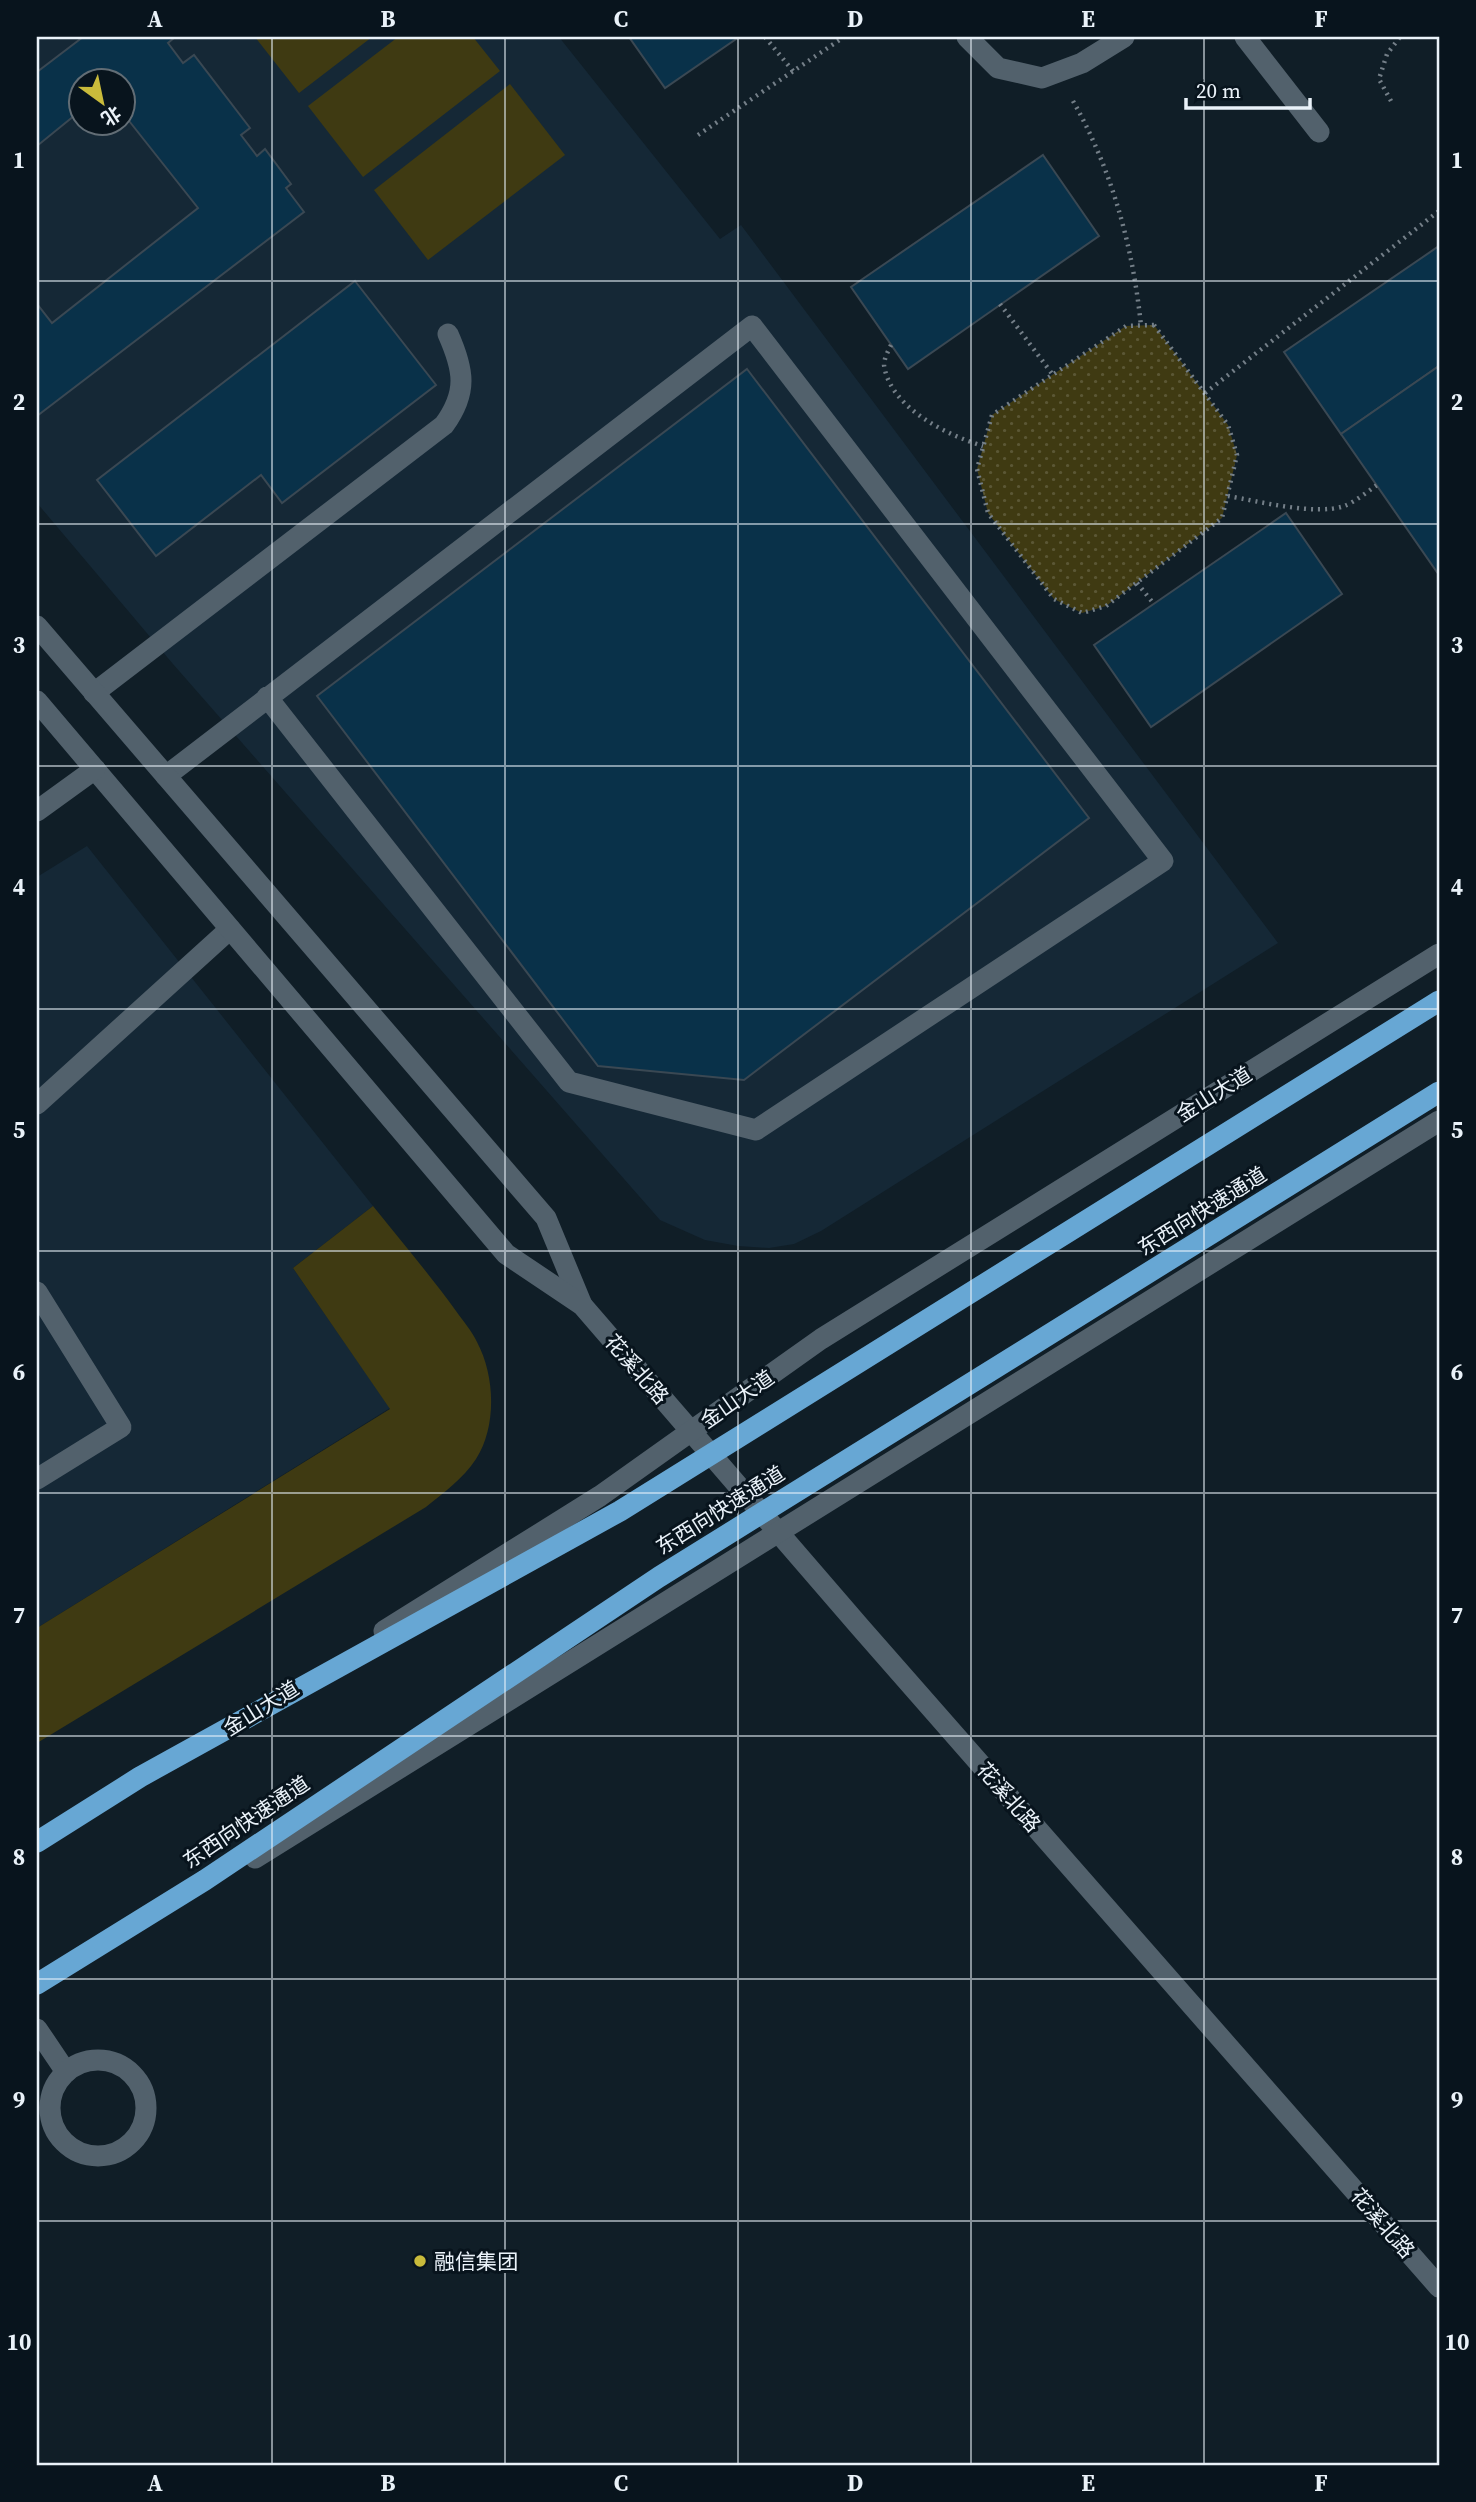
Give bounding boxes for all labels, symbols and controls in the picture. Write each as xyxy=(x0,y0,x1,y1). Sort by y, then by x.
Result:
text: A xyxy=(147,3,163,35)
text: B xyxy=(381,3,396,35)
text: C xyxy=(614,3,628,35)
text: D xyxy=(847,3,863,35)
text: E xyxy=(1081,3,1095,35)
text: F xyxy=(1314,3,1328,35)
north arrow xyxy=(66,66,136,136)
scale bar xyxy=(1186,66,1310,110)
text: 20 m xyxy=(1196,76,1241,105)
text: 北 xyxy=(96,100,126,132)
text: 1 xyxy=(13,144,25,176)
text: 1 xyxy=(1451,144,1463,176)
text: 2 xyxy=(13,386,25,418)
text: 2 xyxy=(1451,386,1463,418)
text: 3 xyxy=(13,629,25,661)
text: 3 xyxy=(1451,629,1463,661)
text: 4 xyxy=(13,871,25,903)
text: 4 xyxy=(1451,871,1463,903)
street label: 金山大道 xyxy=(1171,1059,1257,1129)
text: 5 xyxy=(13,1114,25,1146)
text: 5 xyxy=(1451,1114,1463,1146)
street label: 东西向快速通道 xyxy=(1132,1160,1272,1262)
street label: 花溪北路 xyxy=(599,1328,675,1410)
text: 6 xyxy=(13,1356,25,1388)
text: 6 xyxy=(1451,1356,1463,1388)
street label: 金山大道 xyxy=(694,1363,780,1435)
street label: 东西向快速通道 xyxy=(650,1459,790,1561)
text: 7 xyxy=(13,1599,25,1631)
text: 7 xyxy=(1451,1599,1463,1631)
street label: 金山大道 xyxy=(218,1673,304,1743)
street label: 花溪北路 xyxy=(971,1756,1047,1838)
street label: 东西向快速通道 xyxy=(177,1769,315,1875)
text: 8 xyxy=(13,1841,25,1873)
text: 8 xyxy=(1451,1841,1463,1873)
text: 9 xyxy=(13,2084,25,2116)
text: 9 xyxy=(1451,2084,1463,2116)
street label: 花溪北路 xyxy=(1345,2182,1421,2264)
place label: 融信集团 xyxy=(434,2247,518,2276)
marker: 融信集团 xyxy=(412,2253,428,2269)
text: 10 xyxy=(7,2326,31,2358)
text: 10 xyxy=(1445,2326,1469,2358)
text: A xyxy=(147,2467,163,2499)
text: B xyxy=(381,2467,396,2499)
text: C xyxy=(614,2467,628,2499)
text: D xyxy=(847,2467,863,2499)
text: E xyxy=(1081,2467,1095,2499)
text: F xyxy=(1314,2467,1328,2499)

